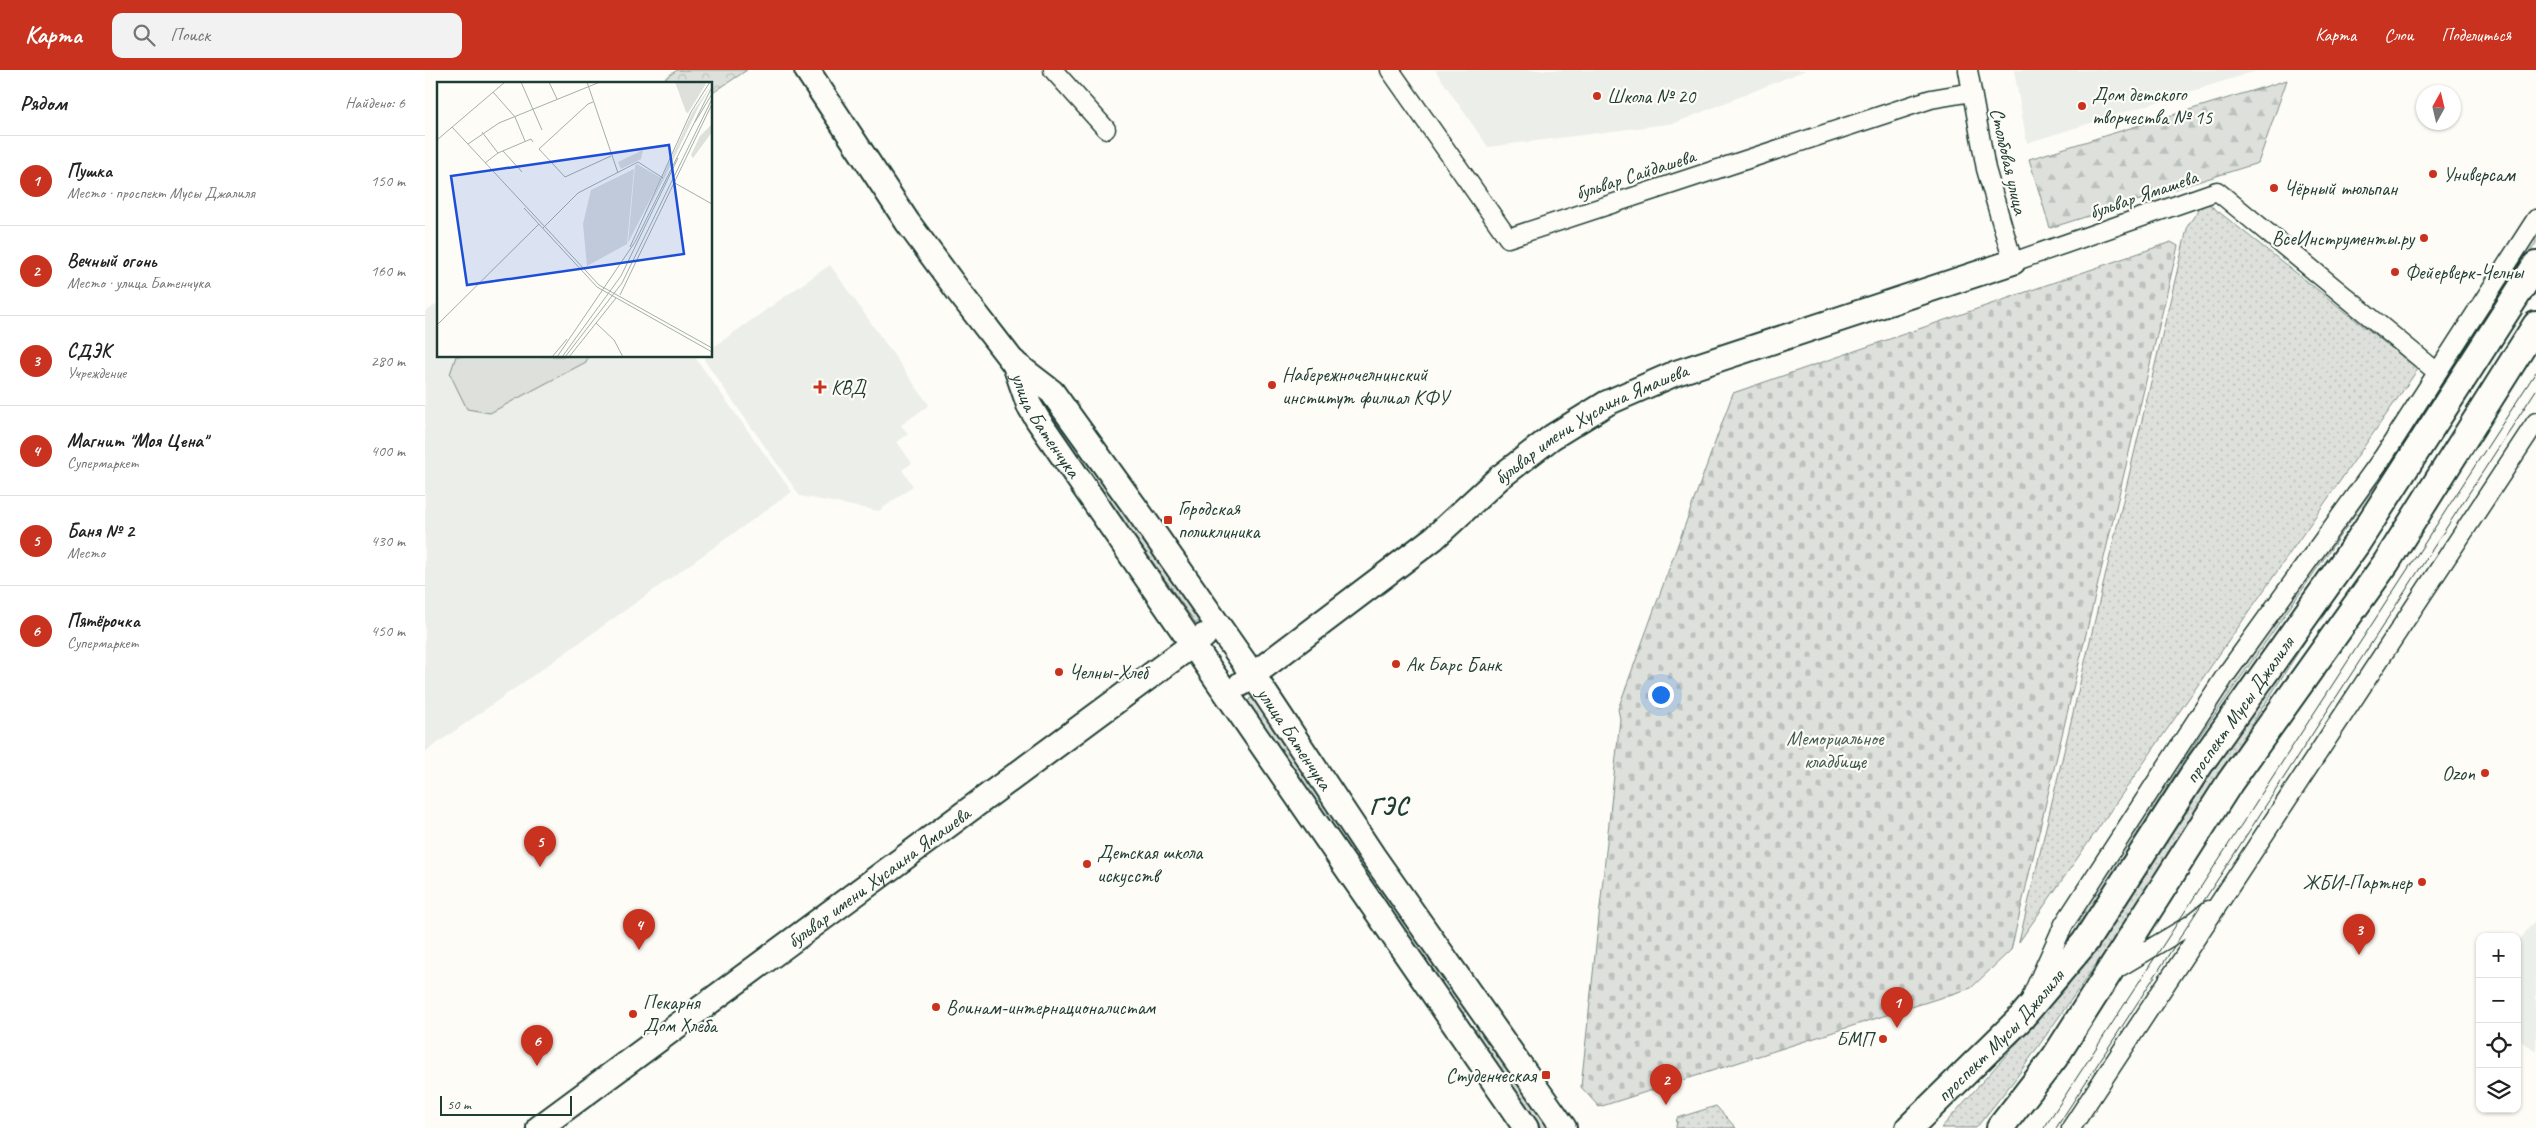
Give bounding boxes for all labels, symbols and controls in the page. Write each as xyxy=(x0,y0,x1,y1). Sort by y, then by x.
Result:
search box xyxy=(112,13,462,58)
text: Карта xyxy=(25,20,82,50)
icon: search xyxy=(130,21,158,49)
text: Поиск xyxy=(170,23,210,47)
text: Карта xyxy=(2315,24,2356,46)
text: Слои xyxy=(2384,24,2413,46)
text: Поделиться xyxy=(2441,24,2511,46)
inset map xyxy=(437,82,713,358)
place label: Дом детского творчества № 15 xyxy=(2092,82,2213,130)
place label: Школа № 20 xyxy=(1607,84,1697,109)
north arrow xyxy=(2416,85,2461,130)
text: Рядом xyxy=(20,90,67,116)
marker: Школа № 20 xyxy=(1591,90,1603,102)
text: Найдено: 6 xyxy=(345,93,405,113)
marker: Дом детского творчества № 15 xyxy=(2076,100,2088,112)
street label: Столбовая улица xyxy=(1984,105,2033,218)
street label: бульвар Сайдашева xyxy=(1572,143,1700,206)
text: Пушка xyxy=(67,159,112,183)
place label: Универсам xyxy=(2443,162,2516,187)
street label: бульвар Ямашева xyxy=(2086,164,2202,225)
marker: Универсам xyxy=(2427,168,2439,180)
text: 1 xyxy=(32,171,40,191)
text: 150 m xyxy=(371,171,405,191)
place label: Чёрный тюльпан xyxy=(2284,176,2399,201)
marker: Чёрный тюльпан xyxy=(2268,182,2280,194)
text: Место · проспект Мусы Джалиля xyxy=(67,183,255,203)
place label: ВсеИнструменты.ру xyxy=(2272,226,2416,251)
marker: ВсеИнструменты.ру xyxy=(2418,232,2430,244)
text: Вечный огонь xyxy=(67,249,157,273)
place label: Фейерверк-Челны xyxy=(2405,260,2525,285)
text: 2 xyxy=(32,261,40,281)
text: 160 m xyxy=(371,261,405,281)
marker: Фейерверк-Челны xyxy=(2389,266,2401,278)
text: Место · улица Батенчука xyxy=(67,273,210,293)
text: СДЭК xyxy=(67,339,111,363)
text: 3 xyxy=(32,351,40,371)
text: 280 m xyxy=(371,351,405,371)
street label: бульвар имени Хусаина Ямашева xyxy=(1488,357,1693,490)
place label: Набережночелнинский институт филиал КФУ xyxy=(1282,362,1451,410)
text: Учреждение xyxy=(67,363,126,383)
street label: улица Батенчука xyxy=(1005,368,1087,484)
place label: КВД xyxy=(831,375,867,400)
marker: Набережночелнинский институт филиал КФУ xyxy=(1266,379,1278,391)
marker: КВД xyxy=(813,380,827,394)
text: Магнит "Моя Цена" xyxy=(67,429,207,453)
text: 4 xyxy=(32,441,40,461)
text: 400 m xyxy=(371,441,405,461)
text: Супермаркет xyxy=(67,453,138,473)
place label: Городская поликлиника xyxy=(1178,496,1261,544)
marker: Городская поликлиника xyxy=(1162,514,1174,526)
text: Баня № 2 xyxy=(67,519,134,543)
text: 5 xyxy=(33,531,39,551)
text: 430 m xyxy=(371,531,405,551)
text: Место xyxy=(67,543,105,563)
text: Пятёрочка xyxy=(67,609,140,633)
text: 6 xyxy=(32,621,40,641)
text: 450 m xyxy=(371,621,405,641)
street label: проспект Мусы Джалиля xyxy=(2179,630,2301,788)
text: Супермаркет xyxy=(67,633,138,653)
place label: Ак Барс Банк xyxy=(1406,652,1503,677)
marker: Ак Барс Банк xyxy=(1390,658,1402,670)
place label: Челны-Хлеб xyxy=(1069,660,1151,685)
marker: Челны-Хлеб xyxy=(1053,666,1065,678)
street label: улица Батенчука xyxy=(1251,682,1338,796)
your location xyxy=(1648,682,1674,708)
park label: Мемориальное кладбище xyxy=(1787,726,1885,774)
place label: Ozon xyxy=(2442,761,2476,786)
marker: Ozon xyxy=(2479,767,2491,779)
district label: ГЭС xyxy=(1369,790,1410,822)
street label: бульвар имени Хусаина Ямашева xyxy=(782,800,977,953)
pin: 5 xyxy=(524,826,556,867)
place label: Детская школа искусств xyxy=(1097,840,1204,888)
marker: Детская школа искусств xyxy=(1081,858,1093,870)
place label: ЖБИ-Партнер xyxy=(2303,870,2413,895)
marker: ЖБИ-Партнер xyxy=(2416,876,2428,888)
pin: 4 xyxy=(623,909,655,950)
pin: 3 xyxy=(2343,914,2375,955)
map controls xyxy=(2476,933,2521,1113)
button: + xyxy=(2476,933,2521,978)
street label: проспект Мусы Джалиля xyxy=(1931,963,2071,1107)
button: − xyxy=(2476,978,2521,1023)
pin: 1 xyxy=(1881,987,1913,1028)
place label: Пекарня Дом Хлеба xyxy=(643,990,719,1038)
place label: Воинам-интернационалистам xyxy=(946,995,1157,1020)
marker: Воинам-интернационалистам xyxy=(930,1001,942,1013)
marker: Пекарня Дом Хлеба xyxy=(627,1008,639,1020)
button: locate xyxy=(2476,1023,2521,1068)
pin: 6 xyxy=(521,1025,553,1066)
place label: БМП xyxy=(1836,1027,1877,1052)
marker: БМП xyxy=(1877,1033,1889,1045)
place label: Студенческая xyxy=(1446,1063,1538,1088)
pin: 2 xyxy=(1650,1064,1682,1105)
button: layers xyxy=(2476,1068,2521,1113)
marker: Студенческая xyxy=(1540,1069,1552,1081)
scale bar xyxy=(440,1093,573,1116)
text: 50 m xyxy=(447,1096,471,1113)

